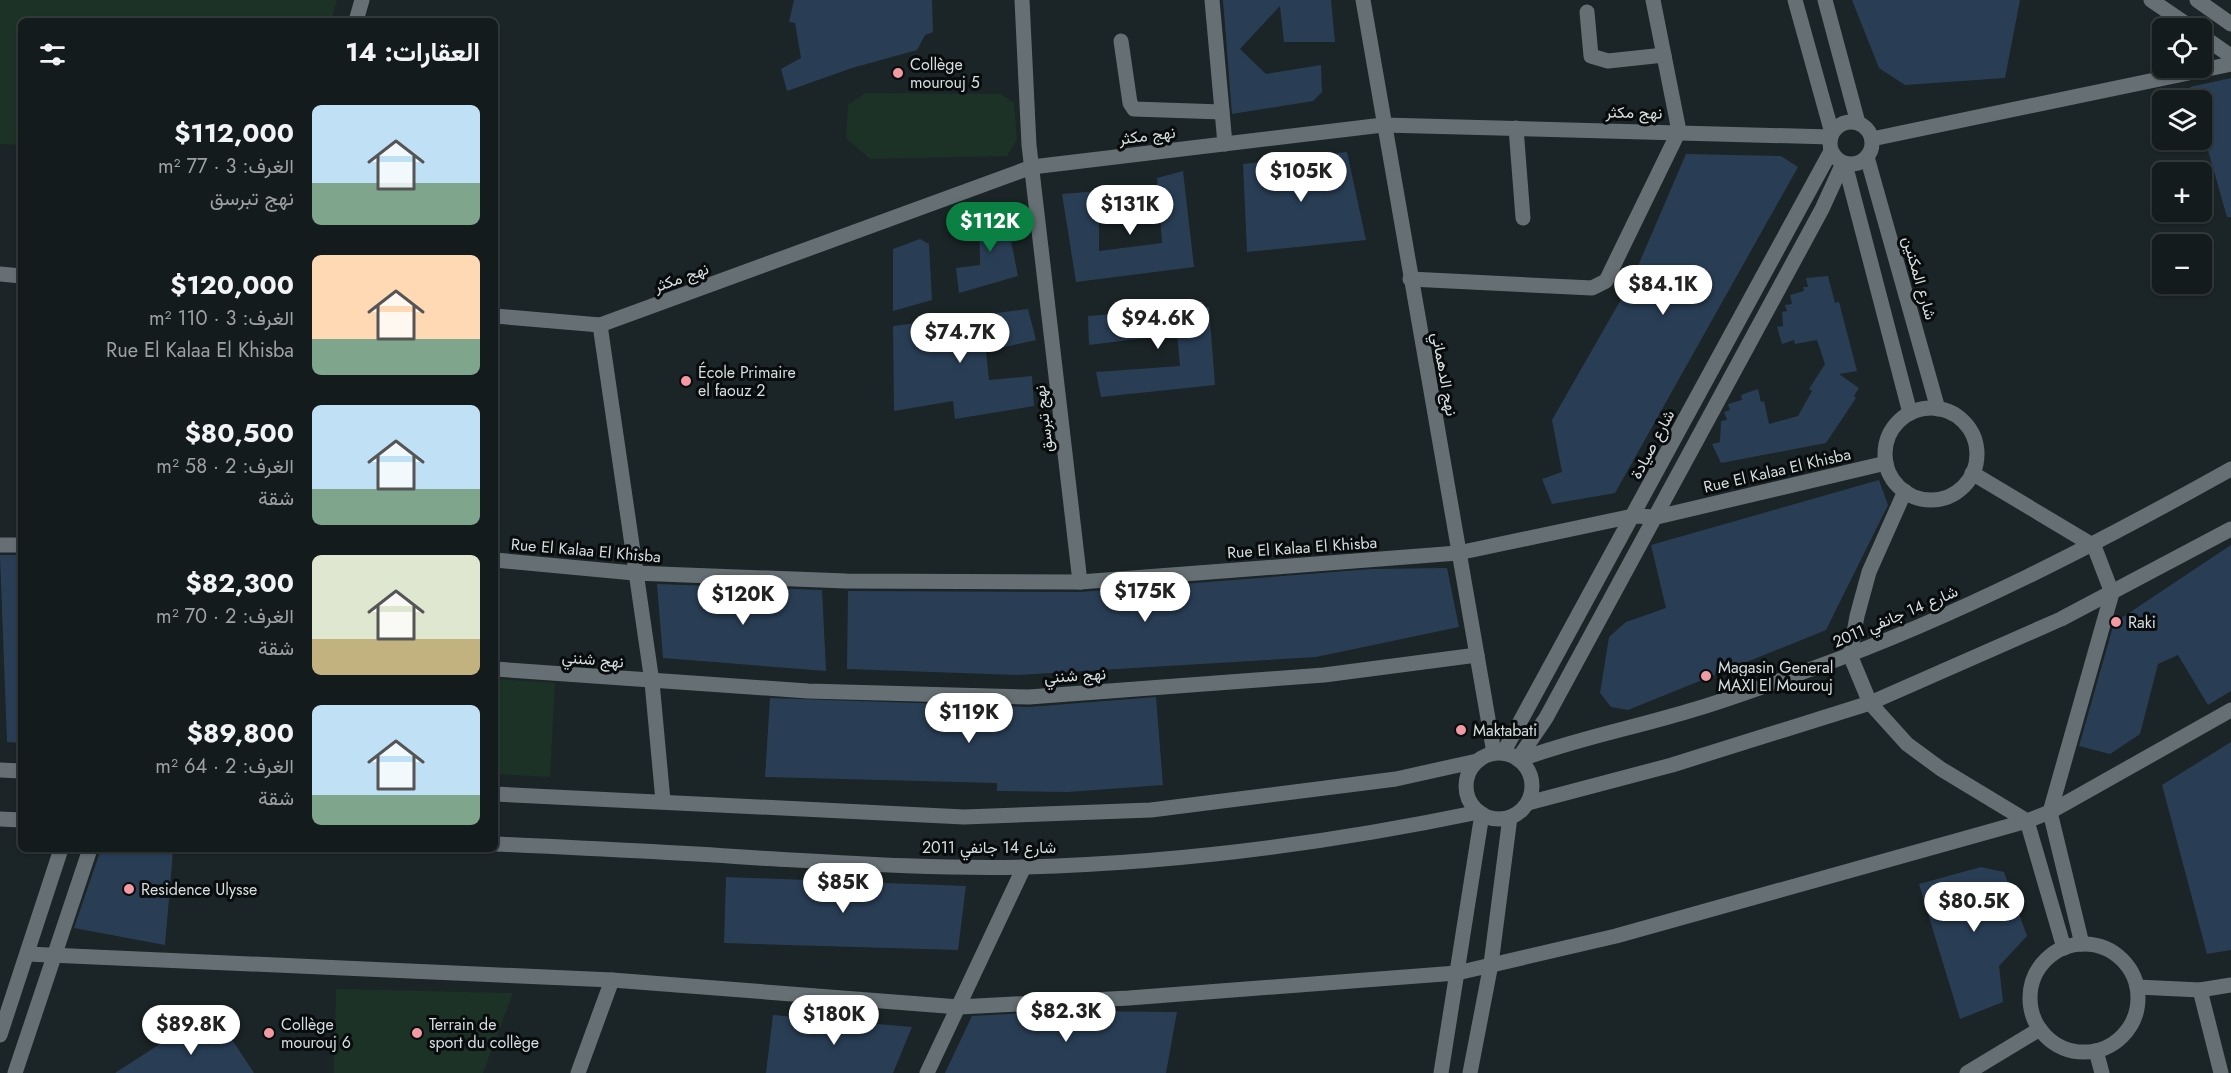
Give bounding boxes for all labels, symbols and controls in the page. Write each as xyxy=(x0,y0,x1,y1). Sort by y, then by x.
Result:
map controls xyxy=(2152,18,2212,294)
button: locate xyxy=(2152,18,2212,78)
text: العقارات: 14 xyxy=(345,33,480,71)
icon: filters xyxy=(36,38,69,71)
place label: Collège mourouj 5 xyxy=(910,53,980,94)
marker: Collège mourouj 5 xyxy=(891,66,905,80)
button: layers xyxy=(2152,90,2212,150)
street label: نهج مكثر xyxy=(1604,100,1663,124)
text: $112,000 xyxy=(174,114,294,152)
street label: نهج مكثر xyxy=(1116,121,1177,151)
icon: home xyxy=(360,129,432,201)
text: الغرف: 3 · 77 m² xyxy=(158,152,294,181)
pin: $105K xyxy=(1259,152,1343,203)
text: $105K xyxy=(1270,157,1332,186)
button: + xyxy=(2152,162,2212,222)
text: نهج تبرسق xyxy=(210,184,294,213)
pin: $131K xyxy=(1088,185,1172,236)
text: $131K xyxy=(1100,190,1160,219)
pin: $112K xyxy=(948,202,1032,253)
text: $112K xyxy=(960,207,1020,236)
street label: شارع المكنين xyxy=(1897,234,1942,323)
button: − xyxy=(2152,234,2212,294)
street label: نهج مكثر xyxy=(650,257,712,298)
pin: $84.1K xyxy=(1614,265,1712,316)
text: $120,000 xyxy=(170,266,294,304)
text: $84.1K xyxy=(1628,270,1698,299)
icon: home xyxy=(360,279,432,351)
pin: $94.6K xyxy=(1109,299,1207,350)
text: الغرف: 3 · 110 m² xyxy=(149,304,294,333)
text: $94.6K xyxy=(1121,304,1195,333)
pin: $74.7K xyxy=(911,313,1009,364)
text: $74.7K xyxy=(925,318,995,347)
street label: نهج الدهماني xyxy=(1424,330,1463,418)
text: Rue El Kalaa El Khisba xyxy=(106,336,294,365)
place label: École Primaire el faouz 2 xyxy=(698,361,796,402)
marker: École Primaire el faouz 2 xyxy=(679,374,693,388)
street label: نهج تبرسق xyxy=(1028,384,1059,454)
street label: شارع صيادة xyxy=(1625,406,1680,483)
text: $80,500 xyxy=(185,414,294,452)
icon: home xyxy=(360,429,432,501)
street label: Rue El Kalaa El Khisba xyxy=(1701,442,1853,499)
text: الغرف: 2 · 58 m² xyxy=(156,452,294,481)
text: شقة xyxy=(258,484,294,513)
street label: Rue El Kalaa El Khisba xyxy=(1226,531,1378,564)
street label: Rue El Kalaa El Khisba xyxy=(510,532,662,569)
text: $82,300 xyxy=(185,564,294,602)
pin: $175K xyxy=(1103,572,1187,623)
pin: $120K xyxy=(701,575,785,626)
text: $175K xyxy=(1114,577,1176,606)
icon: home xyxy=(360,579,432,651)
text: $120K xyxy=(712,580,774,609)
street label: شارع 14 جانفي 2011 xyxy=(1829,580,1962,655)
text: الغرف: 2 · 70 m² xyxy=(156,602,294,631)
place label: Raki xyxy=(2128,611,2156,634)
marker: Raki xyxy=(2109,615,2123,629)
text: شقة xyxy=(258,634,294,663)
street label: نهج شنني xyxy=(561,645,625,676)
place label: Magasin General MAXI El Mourouj xyxy=(1718,656,1833,697)
street label: نهج شنني xyxy=(1043,662,1107,691)
marker: Magasin General MAXI El Mourouj xyxy=(1699,669,1713,683)
pin: $119K xyxy=(927,693,1011,744)
text: $119K xyxy=(939,698,999,727)
text: $89,800 xyxy=(187,714,294,752)
place label: Maktabati xyxy=(1473,719,1537,742)
marker: Maktabati xyxy=(1454,723,1468,737)
icon: home xyxy=(360,729,432,801)
text: الغرف: 2 · 64 m² xyxy=(155,752,294,781)
text: شقة xyxy=(258,784,294,813)
street label: شارع 14 جانفي 2011 xyxy=(922,836,1056,861)
pin: $85K xyxy=(807,863,879,914)
text: $85K xyxy=(817,868,869,897)
place label: Residence Ulysse xyxy=(141,878,257,901)
marker: Residence Ulysse xyxy=(122,882,136,896)
pin: $80.5K xyxy=(1925,882,2023,933)
text: $80.5K xyxy=(1938,887,2010,916)
pin: $82.3K xyxy=(1017,992,1115,1043)
pin: $180K xyxy=(792,995,876,1046)
text: $82.3K xyxy=(1031,997,1101,1026)
text: $180K xyxy=(803,1000,865,1029)
pin: $89.8K xyxy=(142,1005,240,1056)
text: $89.8K xyxy=(156,1010,226,1039)
place label: Collège mourouj 6 xyxy=(281,1013,351,1054)
place label: Terrain de sport du collège xyxy=(429,1013,539,1054)
marker: Collège mourouj 6 xyxy=(262,1026,276,1040)
marker: Terrain de sport du collège xyxy=(410,1026,424,1040)

